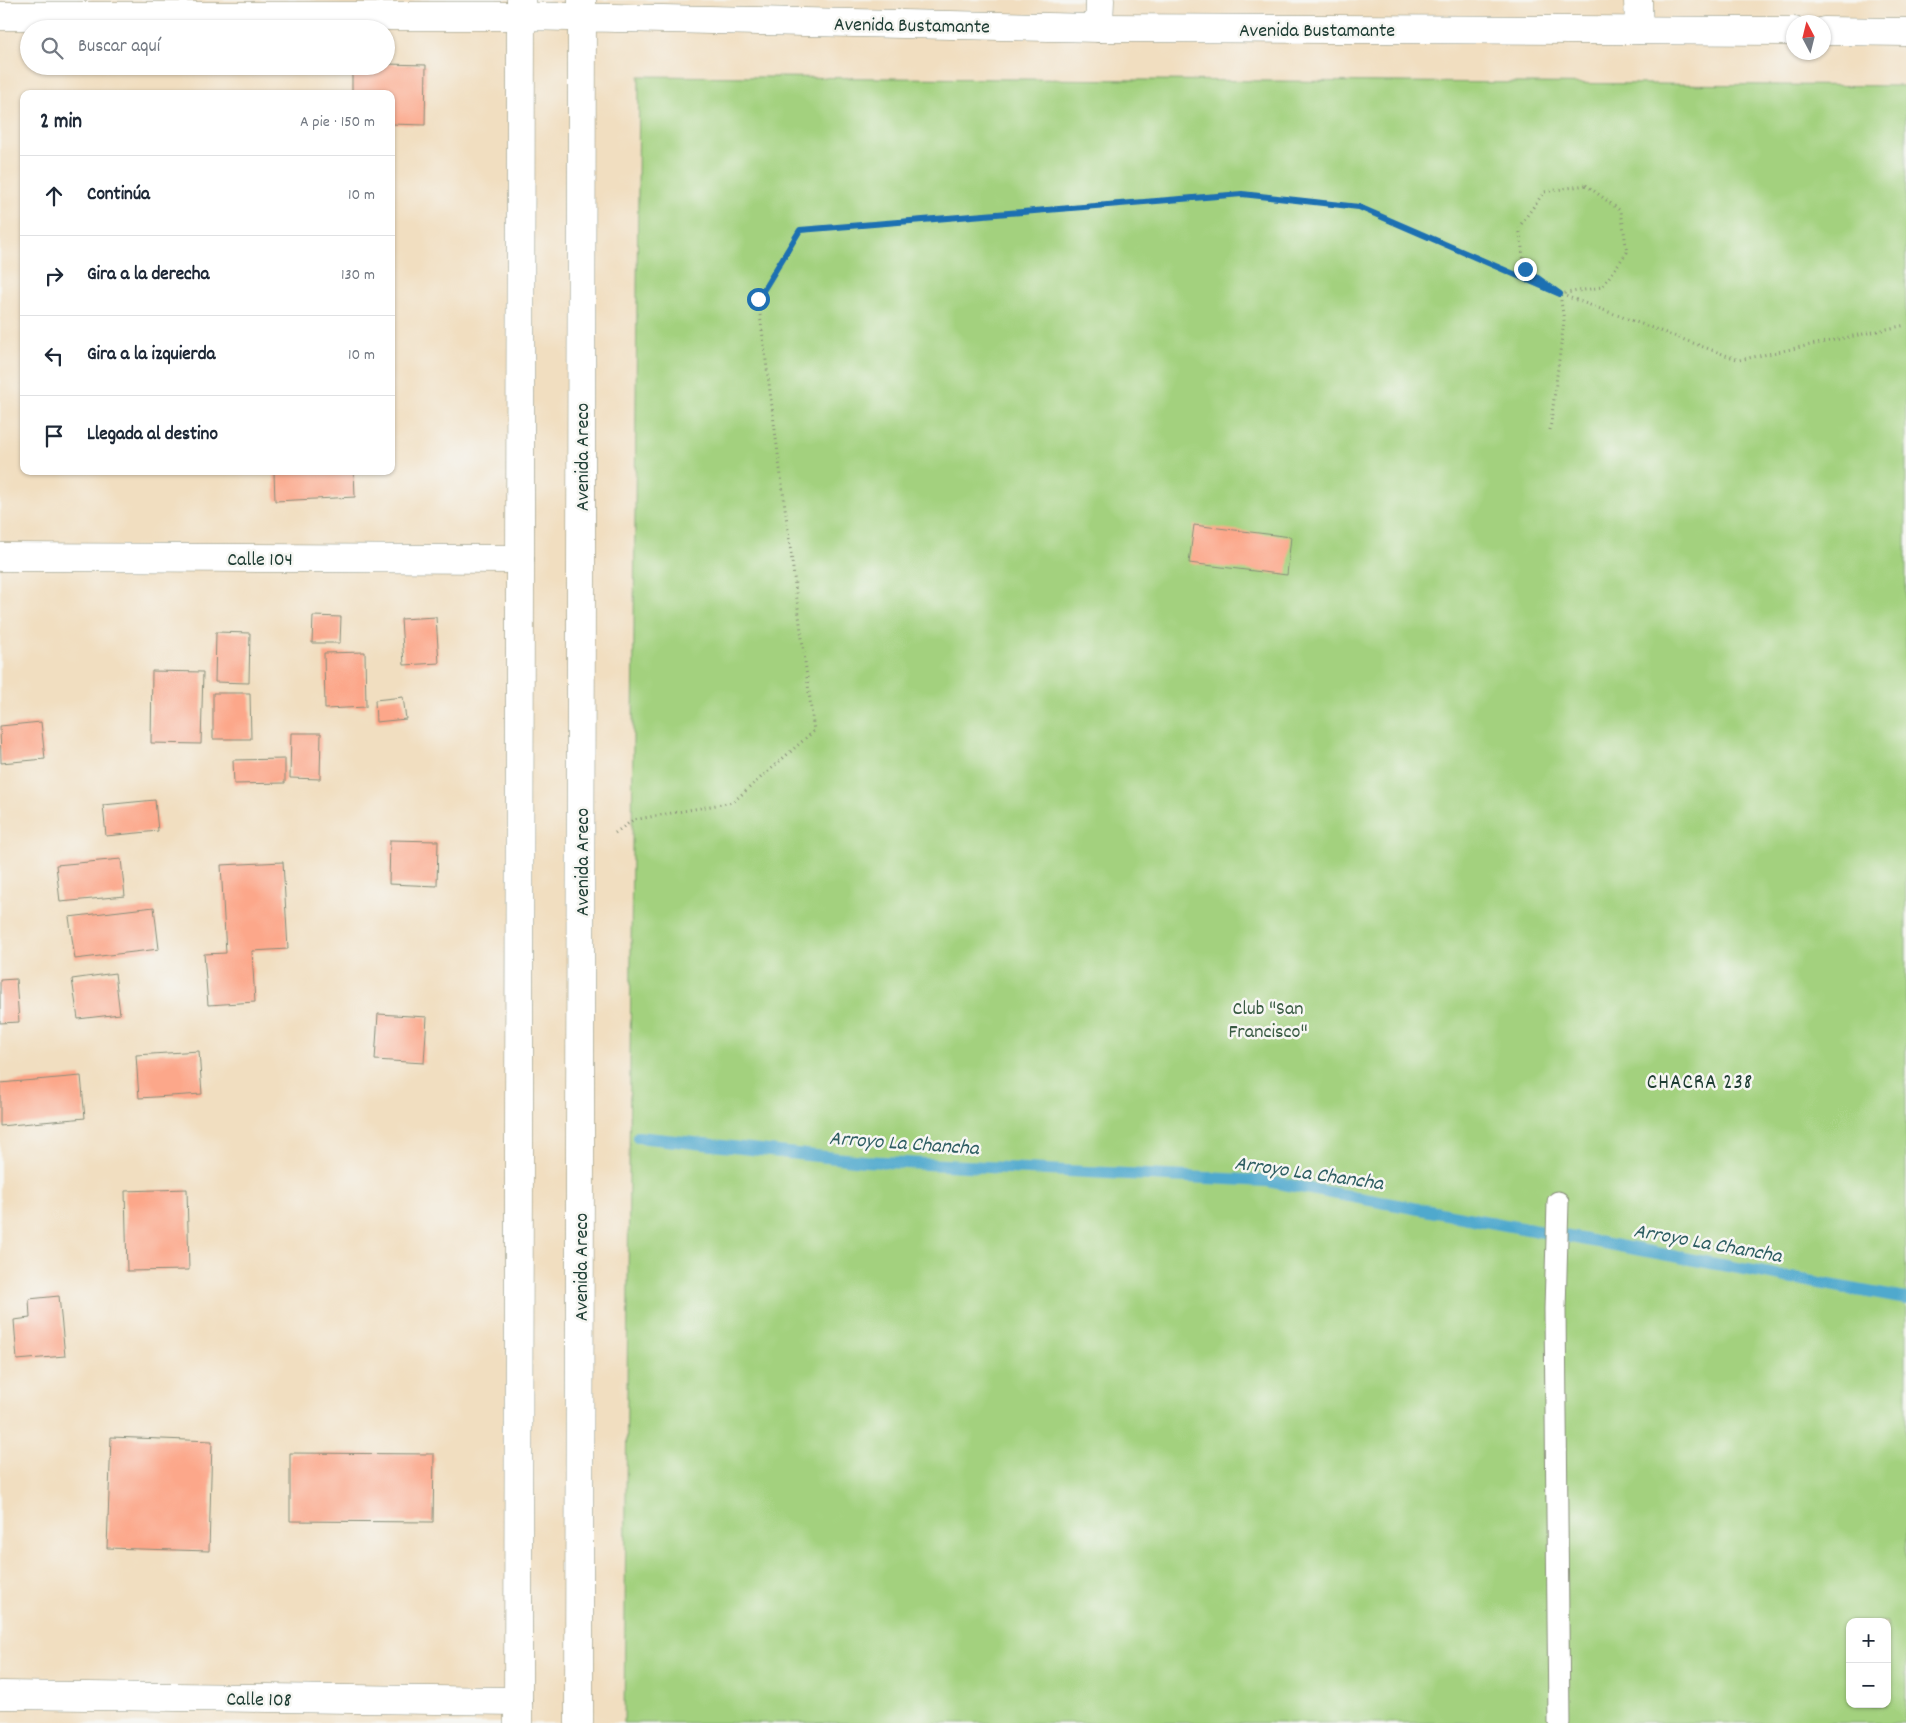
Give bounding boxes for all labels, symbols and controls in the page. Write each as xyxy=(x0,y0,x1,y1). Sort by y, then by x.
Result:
street label: Avenida Bustamante xyxy=(834,12,990,42)
north arrow xyxy=(1786,15,1831,60)
street label: Avenida Bustamante xyxy=(1239,18,1395,46)
search box xyxy=(20,20,395,75)
icon: search xyxy=(38,34,66,62)
text: Buscar aquí xyxy=(78,34,160,61)
text: 2 min xyxy=(40,108,82,138)
text: A pie · 150 m xyxy=(300,111,375,134)
icon: ahead xyxy=(40,182,68,210)
text: Continúa xyxy=(87,182,150,209)
text: 10 m xyxy=(348,184,375,207)
route end xyxy=(1514,258,1537,281)
icon: right xyxy=(40,262,68,290)
text: Gira a la derecha xyxy=(87,262,209,289)
text: 130 m xyxy=(341,264,375,287)
route start xyxy=(747,288,770,311)
icon: left xyxy=(40,342,68,370)
text: Gira a la izquierda xyxy=(87,342,215,369)
text: 10 m xyxy=(348,344,375,367)
street label: Avenida Areco xyxy=(570,403,598,511)
icon: arrive xyxy=(40,422,68,450)
text: Llegada al destino xyxy=(87,422,218,449)
street label: Calle 104 xyxy=(227,547,293,575)
street label: Avenida Areco xyxy=(570,808,598,916)
park label: Club "San Francisco" xyxy=(1228,996,1308,1047)
district label: CHACRA 238 xyxy=(1647,1069,1753,1099)
water label: Arroyo La Chancha xyxy=(828,1125,981,1165)
water label: Arroyo La Chancha xyxy=(1232,1150,1386,1200)
street label: Avenida Areco xyxy=(569,1213,597,1321)
water label: Arroyo La Chancha xyxy=(1631,1217,1785,1273)
map controls xyxy=(1846,1618,1891,1708)
button: + xyxy=(1846,1618,1891,1663)
button: − xyxy=(1846,1663,1891,1708)
street label: Calle 108 xyxy=(226,1686,292,1716)

